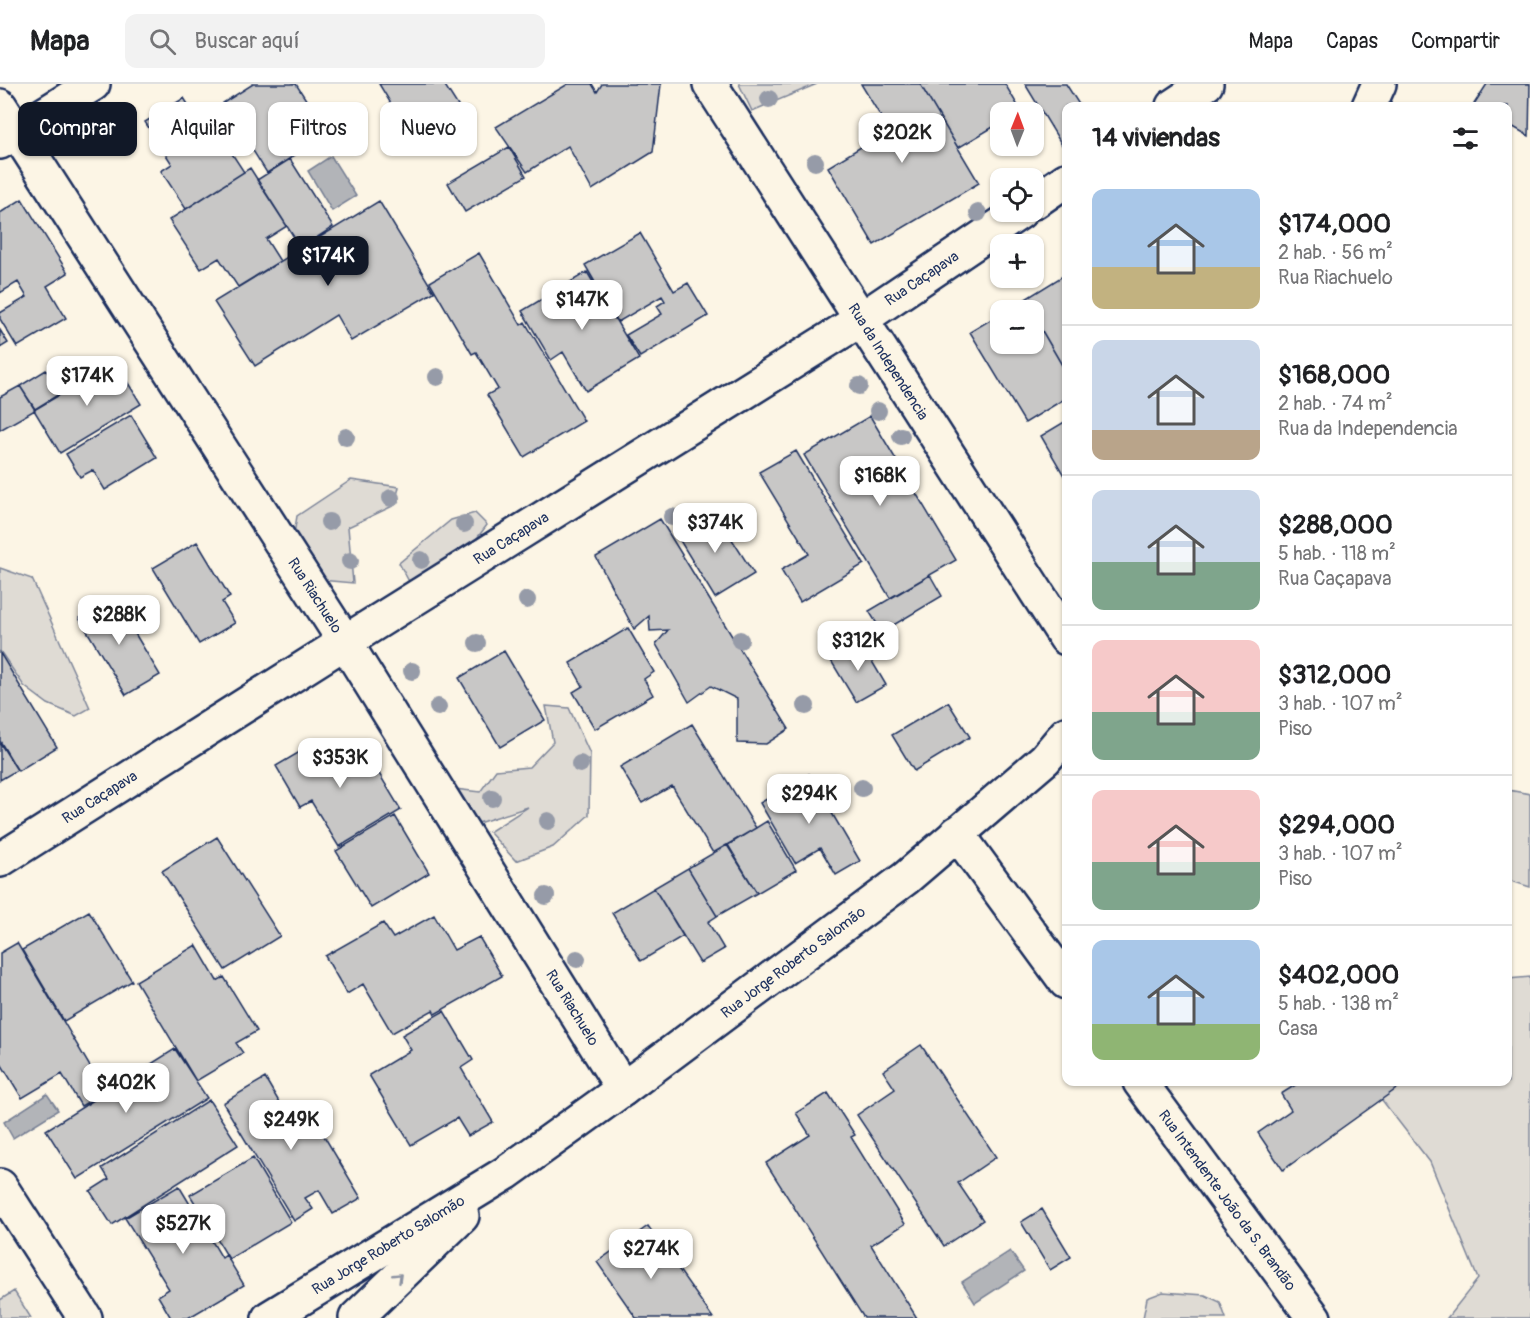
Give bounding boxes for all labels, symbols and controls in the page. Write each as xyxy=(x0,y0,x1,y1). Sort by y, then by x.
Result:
search box xyxy=(125,14,545,68)
text: Mapa xyxy=(30,24,89,59)
icon: search xyxy=(146,25,179,58)
text: Buscar aquí xyxy=(194,27,300,55)
text: Mapa xyxy=(1249,28,1293,55)
text: Capas xyxy=(1326,28,1378,55)
text: Compartir xyxy=(1411,28,1500,55)
chip: Comprar xyxy=(18,102,137,156)
chip: Alquilar xyxy=(149,102,256,156)
chip: Filtros xyxy=(268,102,368,156)
chip: Nuevo xyxy=(380,102,477,156)
north arrow xyxy=(990,102,1044,156)
map controls xyxy=(990,102,1044,354)
pin: $202K xyxy=(860,113,944,164)
text: $202K xyxy=(873,120,931,145)
text: 14 viviendas xyxy=(1092,122,1220,154)
icon: filters xyxy=(1449,122,1482,155)
button: locate xyxy=(990,168,1044,222)
text: $174,000 xyxy=(1278,208,1391,240)
icon: home xyxy=(1140,213,1212,285)
button: + xyxy=(990,234,1044,288)
pin: $174K xyxy=(286,236,370,287)
text: 2 hab. · 56 m² xyxy=(1278,240,1393,265)
text: $174K xyxy=(302,243,354,268)
street label: Rua Caçapava xyxy=(881,247,962,310)
text: Rua Riachuelo xyxy=(1278,265,1393,290)
pin: $147K xyxy=(540,280,624,331)
text: $147K xyxy=(556,287,608,312)
street label: Rua da Independencia xyxy=(844,300,933,423)
button: − xyxy=(990,300,1044,354)
pin: $174K xyxy=(45,356,129,407)
text: $168,000 xyxy=(1278,359,1390,391)
text: $174K xyxy=(61,363,113,388)
icon: home xyxy=(1140,364,1212,436)
text: 2 hab. · 74 m² xyxy=(1278,391,1393,416)
text: Rua da Independencia xyxy=(1278,416,1458,441)
pin: $168K xyxy=(838,456,922,507)
text: $168K xyxy=(854,463,906,488)
pin: $374K xyxy=(673,503,757,554)
street label: Rua Caçapava xyxy=(470,507,552,569)
text: $288,000 xyxy=(1278,509,1393,541)
text: $374K xyxy=(687,510,743,535)
icon: home xyxy=(1140,514,1212,586)
text: 5 hab. · 118 m² xyxy=(1278,541,1396,566)
street label: Rua Riachuelo xyxy=(284,554,346,637)
text: Rua Caçapava xyxy=(1278,566,1392,591)
pin: $288K xyxy=(77,595,161,646)
text: $288K xyxy=(92,602,146,627)
pin: $312K xyxy=(816,621,900,672)
text: $312K xyxy=(831,628,885,653)
text: $312,000 xyxy=(1278,659,1391,691)
icon: home xyxy=(1140,664,1212,736)
text: 3 hab. · 107 m² xyxy=(1278,691,1403,716)
text: Piso xyxy=(1278,716,1312,741)
pin: $353K xyxy=(298,738,382,789)
text: $353K xyxy=(312,745,368,770)
street label: Rua Caçapava xyxy=(59,766,141,828)
pin: $294K xyxy=(767,774,851,825)
text: $294K xyxy=(781,781,837,806)
text: $294,000 xyxy=(1278,809,1395,841)
icon: home xyxy=(1140,814,1212,886)
text: 3 hab. · 107 m² xyxy=(1278,841,1403,866)
text: Piso xyxy=(1278,866,1312,891)
street label: Rua Jorge Roberto Salomão xyxy=(717,902,869,1022)
text: $402,000 xyxy=(1278,959,1399,991)
icon: home xyxy=(1140,964,1212,1036)
street label: Rua Riachuelo xyxy=(542,966,603,1049)
text: 5 hab. · 138 m² xyxy=(1278,991,1399,1016)
text: Casa xyxy=(1278,1016,1318,1041)
pin: $402K xyxy=(84,1063,168,1114)
text: $402K xyxy=(96,1070,156,1095)
pin: $249K xyxy=(249,1100,333,1151)
street label: Rua Intendente João da S. Brandão xyxy=(1154,1106,1300,1294)
text: $249K xyxy=(263,1107,319,1132)
street label: Rua Jorge Roberto Salomão xyxy=(309,1191,468,1299)
pin: $527K xyxy=(141,1204,225,1255)
text: $527K xyxy=(155,1211,211,1236)
pin: $274K xyxy=(609,1229,693,1280)
text: $274K xyxy=(623,1236,679,1261)
one-way arrow xyxy=(391,1274,402,1285)

